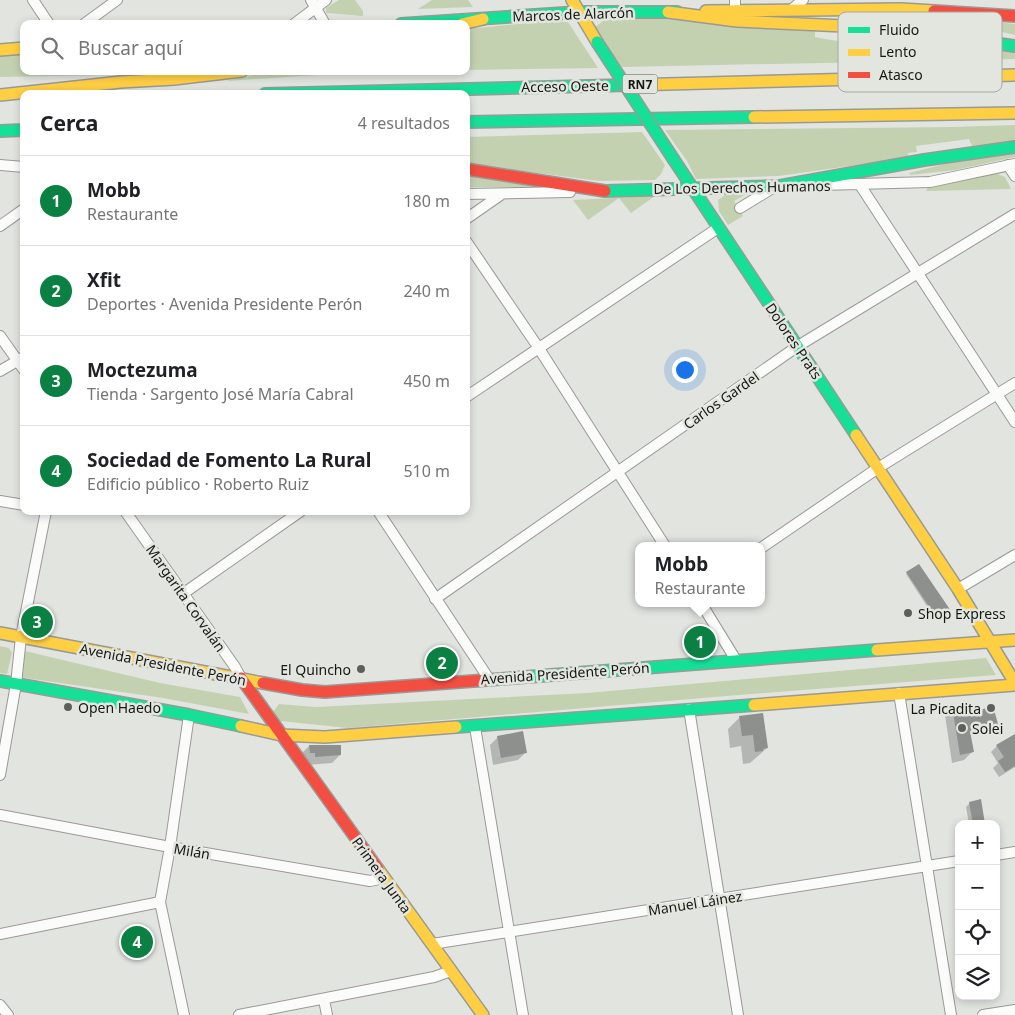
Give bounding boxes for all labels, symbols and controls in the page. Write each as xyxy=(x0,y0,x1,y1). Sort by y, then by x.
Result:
street label: Marcos de Alarcón xyxy=(512,2,634,26)
legend xyxy=(838,12,1002,92)
search box xyxy=(20,20,470,75)
text: Fluido xyxy=(879,20,919,39)
icon: search xyxy=(38,34,66,62)
text: Buscar aquí xyxy=(78,35,183,61)
text: Lento xyxy=(879,42,916,61)
text: Atasco xyxy=(879,65,923,84)
road number: RN7 xyxy=(622,74,658,94)
street label: Acceso Oeste xyxy=(521,76,609,96)
text: Cerca xyxy=(40,109,98,137)
text: 4 resultados xyxy=(358,112,450,134)
street label: De Los Derechos Humanos xyxy=(653,176,831,198)
text: Mobb xyxy=(87,177,141,203)
text: 1 xyxy=(51,190,61,212)
text: 180 m xyxy=(403,190,450,212)
text: Restaurante xyxy=(87,203,178,225)
text: Xfit xyxy=(87,267,121,293)
text: 2 xyxy=(51,280,61,302)
text: 240 m xyxy=(403,280,450,302)
text: Deportes · Avenida Presidente Perón xyxy=(87,293,362,315)
street label: Dolores Prats xyxy=(761,299,827,383)
text: Moctezuma xyxy=(87,357,198,383)
your location xyxy=(672,357,698,383)
street label: Carlos Gardel xyxy=(679,367,763,433)
text: 3 xyxy=(51,370,61,392)
text: 450 m xyxy=(403,370,450,392)
text: Tienda · Sargento José María Cabral xyxy=(87,383,354,405)
text: Sociedad de Fomento La Rural xyxy=(87,447,371,473)
text: 4 xyxy=(51,460,61,482)
text: 510 m xyxy=(403,460,450,482)
text: Edificio público · Roberto Ruiz xyxy=(87,473,309,495)
street label: Margarita Corvalán xyxy=(142,541,230,655)
popup xyxy=(635,542,765,607)
text: Mobb xyxy=(654,551,708,577)
text: Restaurante xyxy=(654,577,746,599)
pin: 3 xyxy=(21,603,53,641)
place label: Shop Express xyxy=(918,604,1006,623)
marker: Shop Express xyxy=(902,607,914,619)
pin: 1 xyxy=(684,623,716,661)
street label: Avenida Presidente Perón xyxy=(78,639,248,689)
pin: 2 xyxy=(426,644,458,682)
street label: Avenida Presidente Perón xyxy=(480,658,650,688)
place label: El Quincho xyxy=(280,660,351,679)
marker: El Quincho xyxy=(355,663,367,675)
place label: Open Haedo xyxy=(78,698,161,717)
place label: La Picadita xyxy=(910,699,981,718)
marker: Open Haedo xyxy=(62,701,74,713)
marker: La Picadita xyxy=(985,702,997,714)
place label: Solei xyxy=(972,719,1003,738)
marker: Solei xyxy=(956,722,968,734)
map controls xyxy=(955,820,1000,1000)
button: + xyxy=(955,820,1000,865)
street label: Primera Junta xyxy=(348,833,416,917)
street label: Milán xyxy=(172,838,212,864)
button: − xyxy=(955,865,1000,910)
street label: Manuel Láinez xyxy=(647,886,744,920)
button: locate xyxy=(955,910,1000,955)
pin: 4 xyxy=(121,923,153,961)
button: layers xyxy=(955,955,1000,1000)

